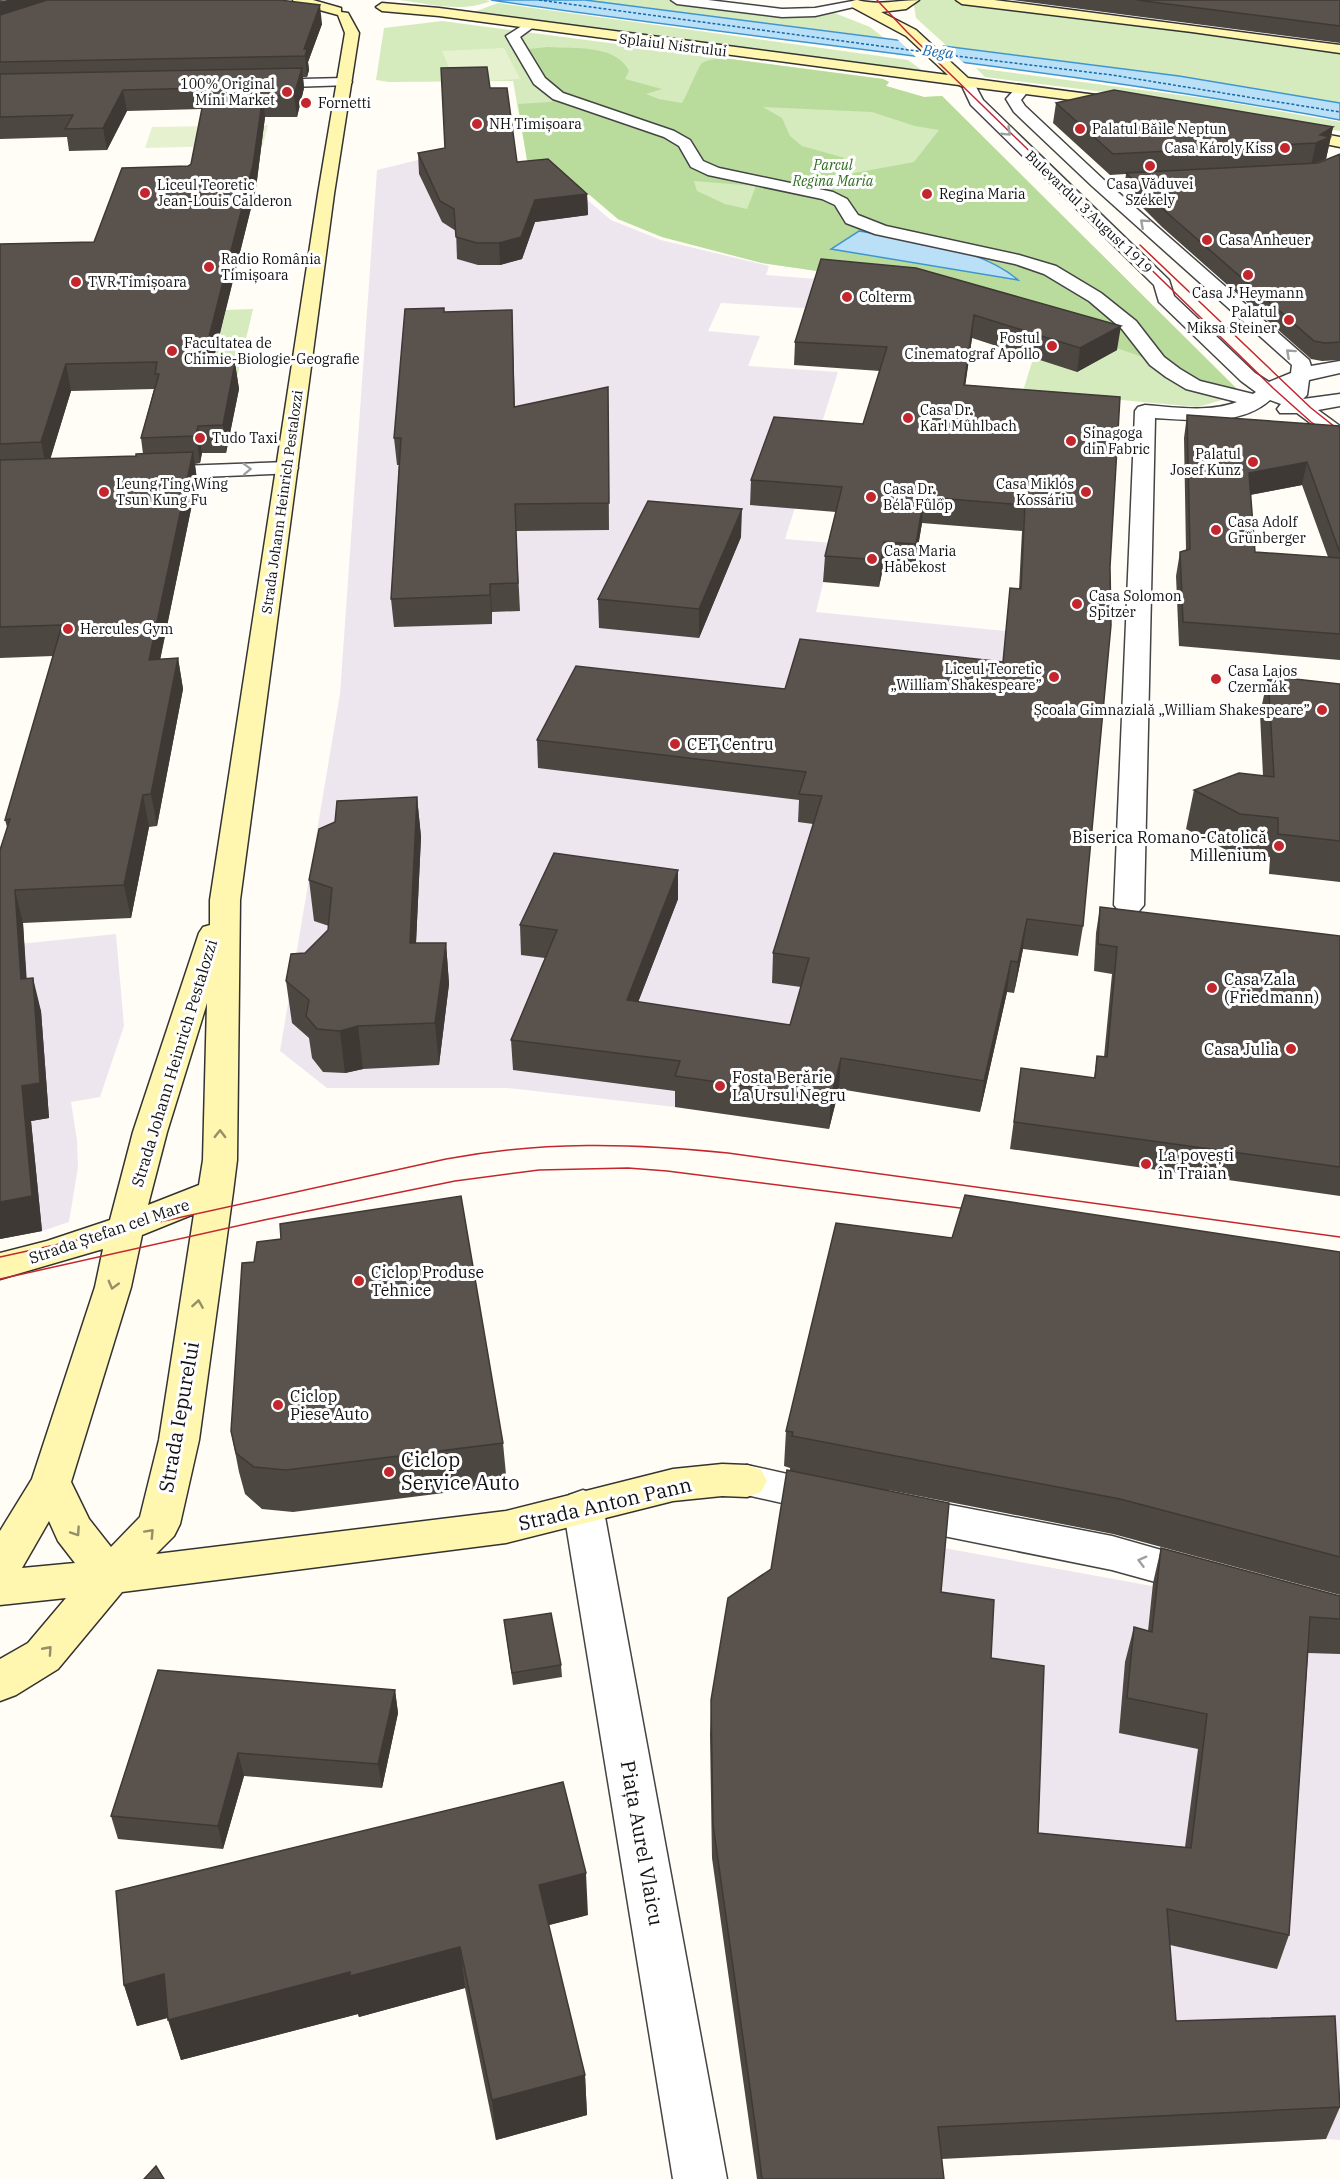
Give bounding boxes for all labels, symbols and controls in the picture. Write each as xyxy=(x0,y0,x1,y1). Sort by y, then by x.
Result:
street label: Splaiul Nistrului xyxy=(618,29,728,61)
water label: Bega xyxy=(921,40,955,63)
place label: 100% Original Mini Market xyxy=(180,75,275,109)
marker: 100% Original Mini Market xyxy=(280,85,294,99)
place label: Fornetti xyxy=(318,94,371,112)
marker: Fornetti xyxy=(299,96,313,110)
place label: NH Timișoara xyxy=(489,115,582,133)
marker: NH Timișoara xyxy=(470,117,484,131)
place label: Palatul Băile Neptun xyxy=(1092,120,1227,138)
marker: Palatul Băile Neptun xyxy=(1073,122,1087,136)
one-way arrow xyxy=(1000,125,1010,136)
place label: Casa Károly Kiss xyxy=(1164,139,1273,157)
marker: Casa Károly Kiss xyxy=(1278,141,1292,155)
street label: Bulevardul 3 August 1919 xyxy=(1022,147,1156,277)
park label: Parcul Regina Maria xyxy=(792,156,874,190)
marker: Casa Văduvei Székely xyxy=(1143,159,1157,173)
place label: Casa Văduvei Székely xyxy=(1107,175,1193,209)
place label: Liceul Teoretic Jean-Louis Calderon xyxy=(157,176,292,210)
place label: Regina Maria xyxy=(939,185,1026,203)
marker: Liceul Teoretic Jean-Louis Calderon xyxy=(138,186,152,200)
marker: Regina Maria xyxy=(920,187,934,201)
one-way arrow xyxy=(1140,219,1151,230)
place label: Casa Anheuer xyxy=(1219,231,1311,249)
marker: Casa Anheuer xyxy=(1200,233,1214,247)
place label: Radio România Timișoara xyxy=(221,250,322,284)
marker: Radio România Timișoara xyxy=(202,260,216,274)
marker: Casa J. Heymann xyxy=(1241,268,1255,282)
place label: TVR Timișoara xyxy=(88,273,187,291)
marker: TVR Timișoara xyxy=(69,275,83,289)
place label: Casa J. Heymann xyxy=(1192,284,1304,302)
place label: Colterm xyxy=(859,288,912,306)
marker: Colterm xyxy=(840,290,854,304)
place label: Palatul Miksa Steiner xyxy=(1187,303,1278,337)
marker: Palatul Miksa Steiner xyxy=(1282,313,1296,327)
place label: Fostul Cinematograf Apollo xyxy=(905,329,1040,363)
place label: Facultatea de Chimie-Biologie-Geografie xyxy=(184,334,360,368)
marker: Fostul Cinematograf Apollo xyxy=(1045,339,1059,353)
marker: Facultatea de Chimie-Biologie-Geografie xyxy=(165,344,179,358)
one-way arrow xyxy=(1286,349,1296,360)
street label: Strada Johann Heinrich Pestalozzi xyxy=(257,389,307,615)
place label: Casa Dr. Karl Mühlbach xyxy=(920,401,1017,435)
marker: Casa Dr. Karl Mühlbach xyxy=(901,411,915,425)
place label: Sinagoga din Fabric xyxy=(1083,424,1150,458)
place label: Tudo Taxi xyxy=(212,429,278,447)
marker: Tudo Taxi xyxy=(193,431,207,445)
marker: Sinagoga din Fabric xyxy=(1064,434,1078,448)
place label: Palatul Josef Kunz xyxy=(1170,445,1241,479)
marker: Palatul Josef Kunz xyxy=(1246,455,1260,469)
one-way arrow xyxy=(243,463,252,476)
place label: Leung Ting Wing Tsun Kung Fu xyxy=(116,475,228,509)
place label: Casa Miklós Kossáriu xyxy=(996,475,1074,509)
place label: Casa Dr. Béla Fülöp xyxy=(883,480,953,514)
marker: Leung Ting Wing Tsun Kung Fu xyxy=(97,485,111,499)
marker: Casa Miklós Kossáriu xyxy=(1079,485,1093,499)
marker: Casa Dr. Béla Fülöp xyxy=(864,490,878,504)
place label: Casa Adolf Grünberger xyxy=(1228,513,1306,547)
marker: Casa Adolf Grünberger xyxy=(1209,523,1223,537)
place label: Casa Maria Habekost xyxy=(884,542,957,576)
marker: Casa Maria Habekost xyxy=(865,552,879,566)
place label: Casa Solomon Spitzer xyxy=(1089,587,1182,621)
marker: Casa Solomon Spitzer xyxy=(1070,597,1084,611)
place label: Hercules Gym xyxy=(80,620,173,638)
marker: Hercules Gym xyxy=(61,622,75,636)
place label: Liceul Teoretic „William Shakespeare” xyxy=(890,660,1042,694)
place label: Casa Lajos Czermák xyxy=(1228,662,1297,696)
marker: Liceul Teoretic „William Shakespeare” xyxy=(1047,670,1061,684)
marker: Casa Lajos Czermák xyxy=(1209,672,1223,686)
place label: Școala Gimnazială „William Shakespeare” xyxy=(1034,701,1310,719)
marker: Școala Gimnazială „William Shakespeare” xyxy=(1315,703,1329,717)
place label: CET Centru xyxy=(687,734,774,754)
marker: CET Centru xyxy=(668,737,682,751)
place label: Biserica Romano-Catolică Millenium xyxy=(1072,827,1267,865)
marker: Biserica Romano-Catolică Millenium xyxy=(1272,839,1286,853)
street label: Strada Johann Heinrich Pestalozzi xyxy=(127,937,221,1189)
place label: Casa Zala (Friedmann) xyxy=(1224,969,1319,1007)
marker: Casa Zala (Friedmann) xyxy=(1205,981,1219,995)
place label: Casa Julia xyxy=(1204,1039,1279,1059)
marker: Casa Julia xyxy=(1284,1042,1298,1056)
place label: Fosta Berărie La Ursul Negru xyxy=(732,1067,846,1105)
marker: Fosta Berărie La Ursul Negru xyxy=(713,1079,727,1093)
one-way arrow xyxy=(214,1129,227,1138)
place label: La povești în Traian xyxy=(1158,1145,1234,1183)
marker: La povești în Traian xyxy=(1139,1157,1153,1171)
street label: Strada Ștefan cel Mare xyxy=(26,1194,192,1268)
place label: Ciclop Produse Tehnice xyxy=(371,1262,484,1300)
marker: Ciclop Produse Tehnice xyxy=(352,1274,366,1288)
one-way arrow xyxy=(108,1279,120,1290)
one-way arrow xyxy=(191,1299,203,1308)
street label: Strada Iepurelui xyxy=(152,1339,205,1495)
place label: Ciclop Piese Auto xyxy=(290,1386,369,1424)
marker: Ciclop Piese Auto xyxy=(271,1398,285,1412)
place label: Ciclop Service Auto xyxy=(401,1446,519,1496)
marker: Ciclop Service Auto xyxy=(382,1465,396,1479)
street label: Strada Anton Pann xyxy=(515,1470,694,1537)
one-way arrow xyxy=(69,1525,80,1536)
one-way arrow xyxy=(143,1530,154,1540)
one-way arrow xyxy=(1137,1556,1147,1568)
one-way arrow xyxy=(41,1646,52,1656)
street label: Piața Aurel Vlaicu xyxy=(615,1758,670,1928)

